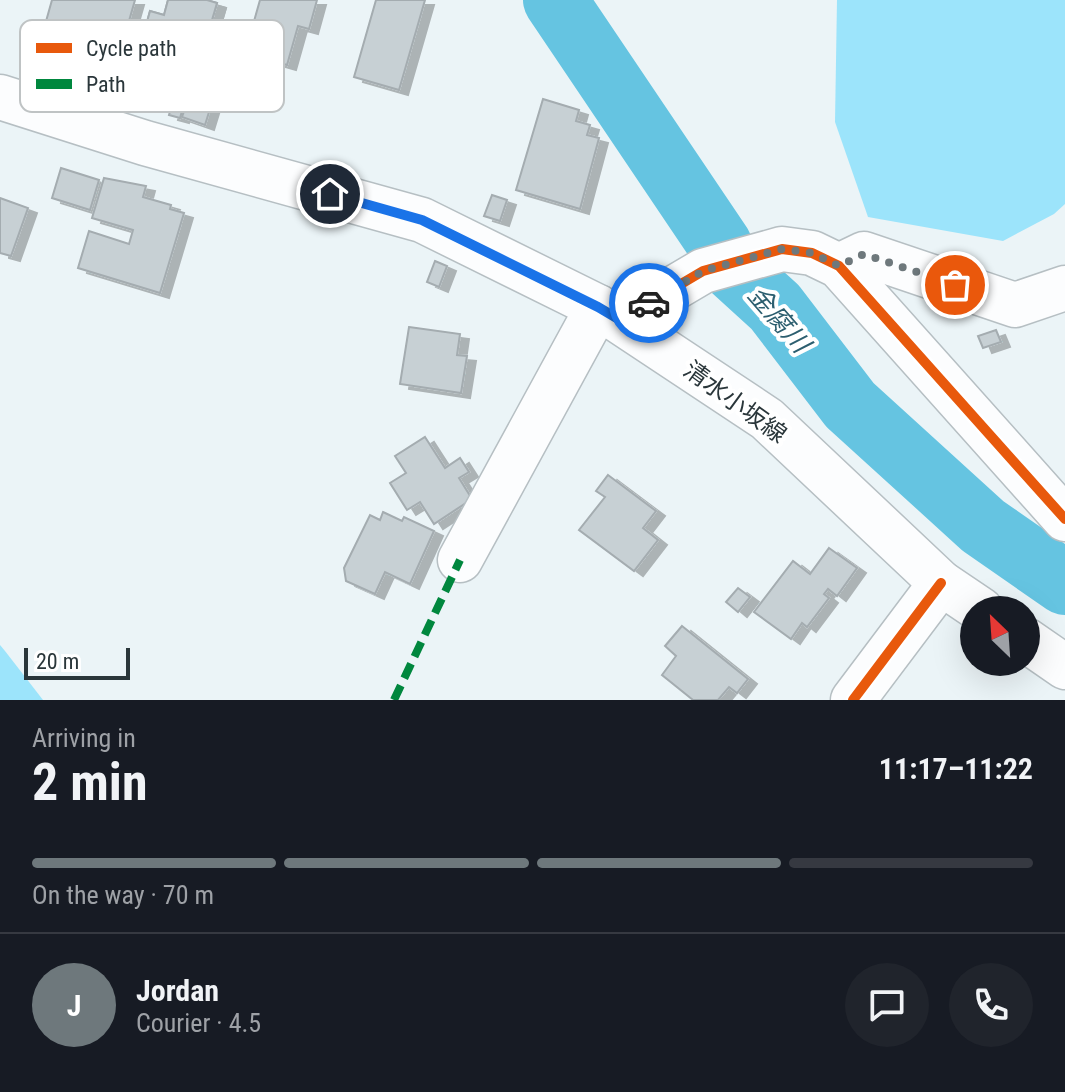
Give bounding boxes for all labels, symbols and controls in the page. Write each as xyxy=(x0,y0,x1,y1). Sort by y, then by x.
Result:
legend xyxy=(20,20,284,112)
text: Cycle path xyxy=(86,36,177,61)
text: Path xyxy=(86,72,126,97)
pin xyxy=(296,160,364,228)
icon: home xyxy=(308,172,352,216)
pin xyxy=(921,251,989,319)
courier xyxy=(609,263,689,343)
icon: bag xyxy=(933,263,977,307)
water label: 金腐川 xyxy=(742,280,818,361)
icon: car xyxy=(627,281,671,325)
street label: 清水小坂線 xyxy=(678,355,792,449)
north arrow xyxy=(960,596,1040,676)
map controls xyxy=(960,596,1040,676)
scale bar xyxy=(24,644,130,680)
text: 20 m xyxy=(36,649,79,674)
text: Arriving in xyxy=(32,723,136,753)
text: 11:17–11:22 xyxy=(879,751,1033,786)
text: 2 min xyxy=(32,752,148,813)
text: On the way · 70 m xyxy=(32,880,214,910)
button: chat xyxy=(845,963,929,1047)
button: phone xyxy=(949,963,1033,1047)
text: Jordan xyxy=(136,973,219,1008)
text: J xyxy=(67,988,81,1023)
text: Courier · 4.5 xyxy=(136,1008,261,1038)

